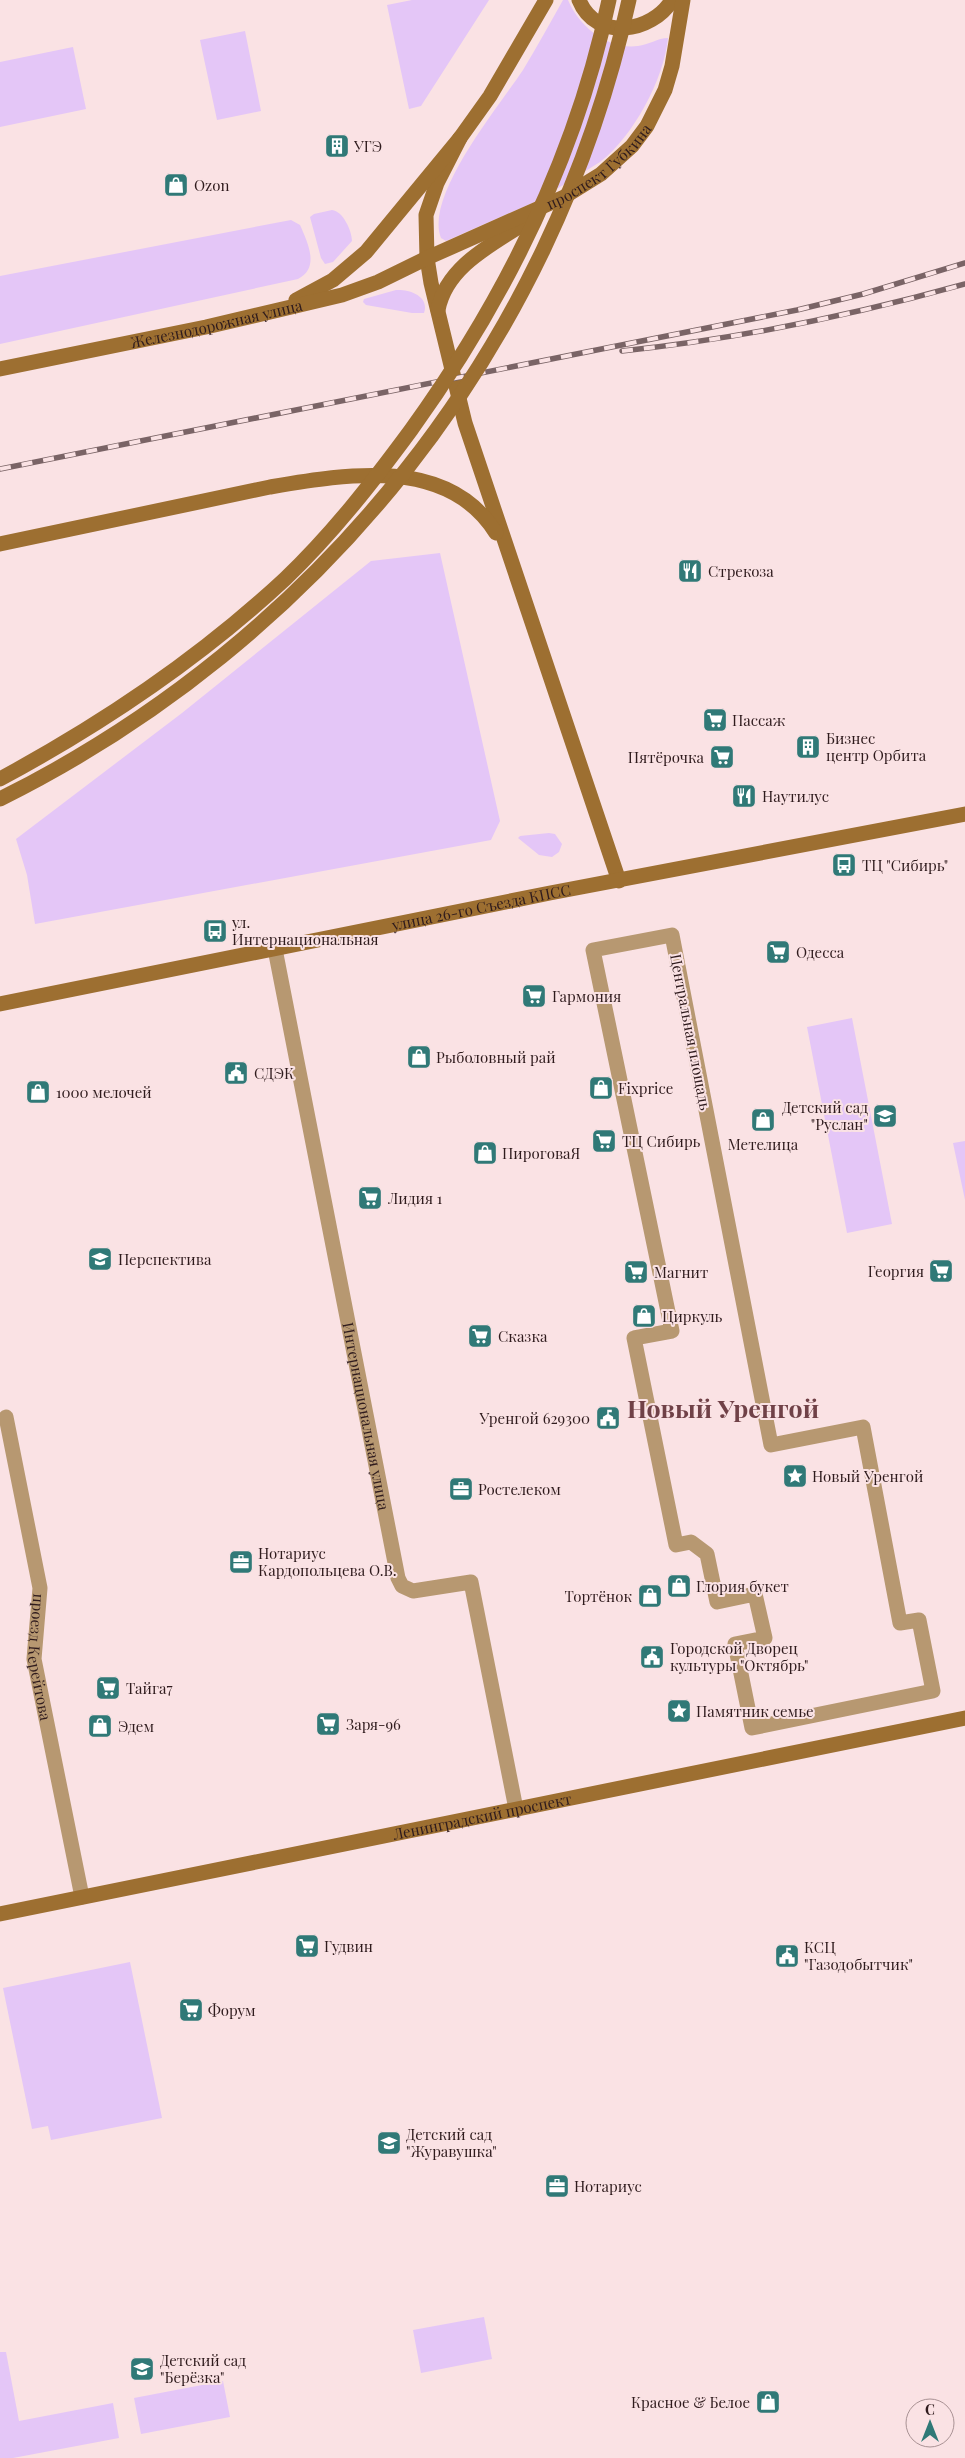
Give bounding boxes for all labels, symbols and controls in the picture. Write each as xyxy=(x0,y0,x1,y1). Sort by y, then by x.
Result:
street label: проспект Губкина xyxy=(543,119,656,214)
building icon: УГЭ xyxy=(324,133,350,159)
place label: УГЭ xyxy=(353,136,382,156)
shop icon: Ozon xyxy=(163,172,189,198)
place label: Ozon xyxy=(194,175,229,195)
street label: Железнодорожная улица xyxy=(129,295,305,352)
restaurant icon: Стрекоза xyxy=(677,558,703,584)
place label: Стрекоза xyxy=(708,561,774,581)
supermarket icon: Пассаж xyxy=(702,707,728,733)
place label: Пассаж xyxy=(732,710,786,730)
place label: Бизнес центр Орбита xyxy=(826,728,927,765)
building icon: Бизнес центр Орбита xyxy=(795,734,821,760)
supermarket icon: Пятёрочка xyxy=(709,744,735,770)
place label: Пятёрочка xyxy=(628,747,705,767)
restaurant icon: Наутилус xyxy=(731,783,757,809)
place label: Наутилус xyxy=(762,786,829,806)
bus stop icon: ТЦ "Сибирь" xyxy=(831,852,857,878)
place label: ТЦ "Сибирь" xyxy=(862,855,948,875)
street label: улица 26-го Съезда КПСС xyxy=(389,879,572,935)
place label: ул. Интернациональная xyxy=(231,912,379,949)
bus stop icon: ул. Интернациональная xyxy=(202,918,228,944)
supermarket icon: Одесса xyxy=(765,939,791,965)
place label: Одесса xyxy=(796,942,845,962)
street label: Центральная площадь xyxy=(666,952,716,1112)
supermarket icon: Гармония xyxy=(521,983,547,1009)
place label: Гармония xyxy=(552,986,621,1006)
shop icon: Рыболовный рай xyxy=(406,1044,432,1070)
place label: Рыболовный рай xyxy=(436,1047,556,1067)
public building icon: СДЭК xyxy=(223,1060,249,1086)
place label: СДЭК xyxy=(254,1063,294,1083)
shop icon: Fixprice xyxy=(588,1075,614,1101)
place label: Fixprice xyxy=(618,1078,673,1098)
shop icon: 1000 мелочей xyxy=(25,1079,51,1105)
place label: 1000 мелочей xyxy=(56,1082,152,1102)
place label: Детский сад "Руслан" xyxy=(782,1097,868,1134)
school or university icon: Детский сад "Руслан" xyxy=(872,1103,898,1129)
shop icon: Метелица xyxy=(750,1107,776,1133)
supermarket icon: ТЦ Сибирь xyxy=(591,1128,617,1154)
place label: ТЦ Сибирь xyxy=(622,1131,701,1151)
place label: Метелица xyxy=(728,1134,799,1154)
shop icon: ПироговаЯ xyxy=(472,1140,498,1166)
place label: ПироговаЯ xyxy=(502,1143,581,1163)
supermarket icon: Лидия 1 xyxy=(357,1185,383,1211)
place label: Лидия 1 xyxy=(387,1188,443,1208)
school or university icon: Перспектива xyxy=(87,1246,113,1272)
place label: Перспектива xyxy=(118,1249,212,1269)
supermarket icon: Георгия xyxy=(928,1258,954,1284)
supermarket icon: Магнит xyxy=(623,1259,649,1285)
place label: Георгия xyxy=(868,1261,924,1281)
place label: Магнит xyxy=(654,1262,708,1282)
shop icon: Циркуль xyxy=(631,1303,657,1329)
place label: Циркуль xyxy=(662,1306,723,1326)
street label: Интернациональная улица xyxy=(338,1321,395,1512)
supermarket icon: Сказка xyxy=(467,1323,493,1349)
place label: Сказка xyxy=(498,1326,548,1346)
district label: Новый Уренгой xyxy=(627,1391,819,1424)
public building icon: Уренгой 629300 xyxy=(595,1405,621,1431)
place label: Уренгой 629300 xyxy=(479,1408,590,1428)
place icon: Новый Уренгой xyxy=(782,1463,808,1489)
place label: Новый Уренгой xyxy=(812,1466,923,1486)
office icon: Ростелеком xyxy=(448,1476,474,1502)
place label: Ростелеком xyxy=(478,1479,561,1499)
place label: Нотариус Кардопольцева О.В. xyxy=(258,1543,397,1580)
office icon: Нотариус Кардопольцева О.В. xyxy=(228,1549,254,1575)
shop icon: Глория букет xyxy=(666,1573,692,1599)
place label: Глория букет xyxy=(696,1576,789,1596)
shop icon: Тортёнок xyxy=(637,1583,663,1609)
place label: Тортёнок xyxy=(565,1586,632,1606)
street label: проезд Керейтова xyxy=(24,1593,56,1723)
place label: Городской Дворец культуры "Октябрь" xyxy=(670,1638,808,1675)
public building icon: Городской Дворец культуры "Октябрь" xyxy=(639,1644,665,1670)
supermarket icon: Тайга7 xyxy=(95,1675,121,1701)
place label: Тайга7 xyxy=(126,1678,173,1698)
place icon: Памятник семье xyxy=(666,1698,692,1724)
place label: Памятник семье xyxy=(696,1701,814,1721)
supermarket icon: Заря-96 xyxy=(315,1711,341,1737)
shop icon: Эдем xyxy=(87,1713,113,1739)
place label: Заря-96 xyxy=(346,1714,401,1734)
place label: Эдем xyxy=(118,1716,154,1736)
street label: Ленинградский проспект xyxy=(390,1788,573,1844)
supermarket icon: Гудвин xyxy=(294,1933,320,1959)
place label: Гудвин xyxy=(324,1936,373,1956)
place label: КСЦ "Газодобытчик" xyxy=(804,1937,913,1974)
public building icon: КСЦ "Газодобытчик" xyxy=(774,1943,800,1969)
supermarket icon: Форум xyxy=(178,1997,204,2023)
place label: Форум xyxy=(208,2000,256,2020)
place label: Детский сад "Журавушка" xyxy=(406,2124,497,2161)
school or university icon: Детский сад "Журавушка" xyxy=(376,2130,402,2156)
office icon: Нотариус xyxy=(544,2173,570,2199)
place label: Нотариус xyxy=(574,2176,642,2196)
place label: Детский сад "Берёзка" xyxy=(160,2350,246,2387)
school or university icon: Детский сад "Берёзка" xyxy=(129,2356,155,2382)
shop icon: Красное & Белое xyxy=(755,2389,781,2415)
place label: Красное & Белое xyxy=(631,2392,750,2412)
north arrow xyxy=(905,2398,955,2448)
text: С xyxy=(925,2400,935,2419)

